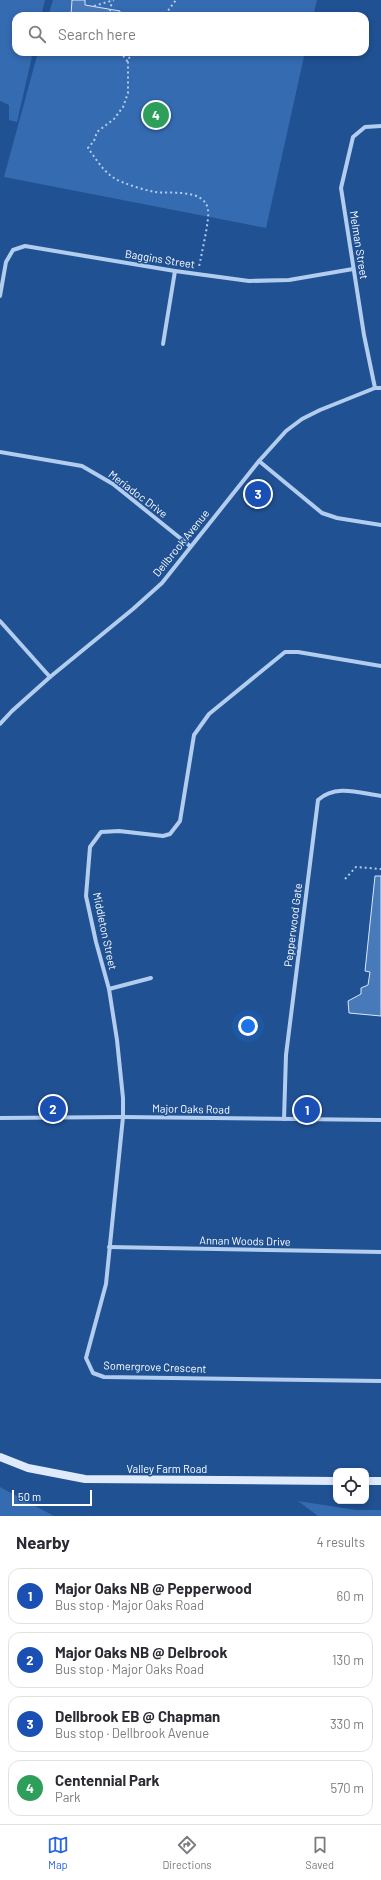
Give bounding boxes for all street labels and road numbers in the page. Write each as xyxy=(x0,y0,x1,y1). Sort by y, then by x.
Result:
street label: Melman Street xyxy=(348,210,371,280)
street label: Baggins Street xyxy=(124,247,196,270)
street label: Meriadoc Drive xyxy=(106,467,171,520)
street label: Dellbrook Avenue xyxy=(150,506,212,579)
street label: Pepperwood Gate xyxy=(281,882,304,968)
street label: Middleton Street xyxy=(91,891,120,971)
street label: Major Oaks Road xyxy=(152,1101,230,1116)
street label: Annan Woods Drive xyxy=(199,1233,291,1248)
street label: Somergrove Crescent xyxy=(103,1358,207,1375)
street label: Valley Farm Road xyxy=(127,1462,207,1475)

